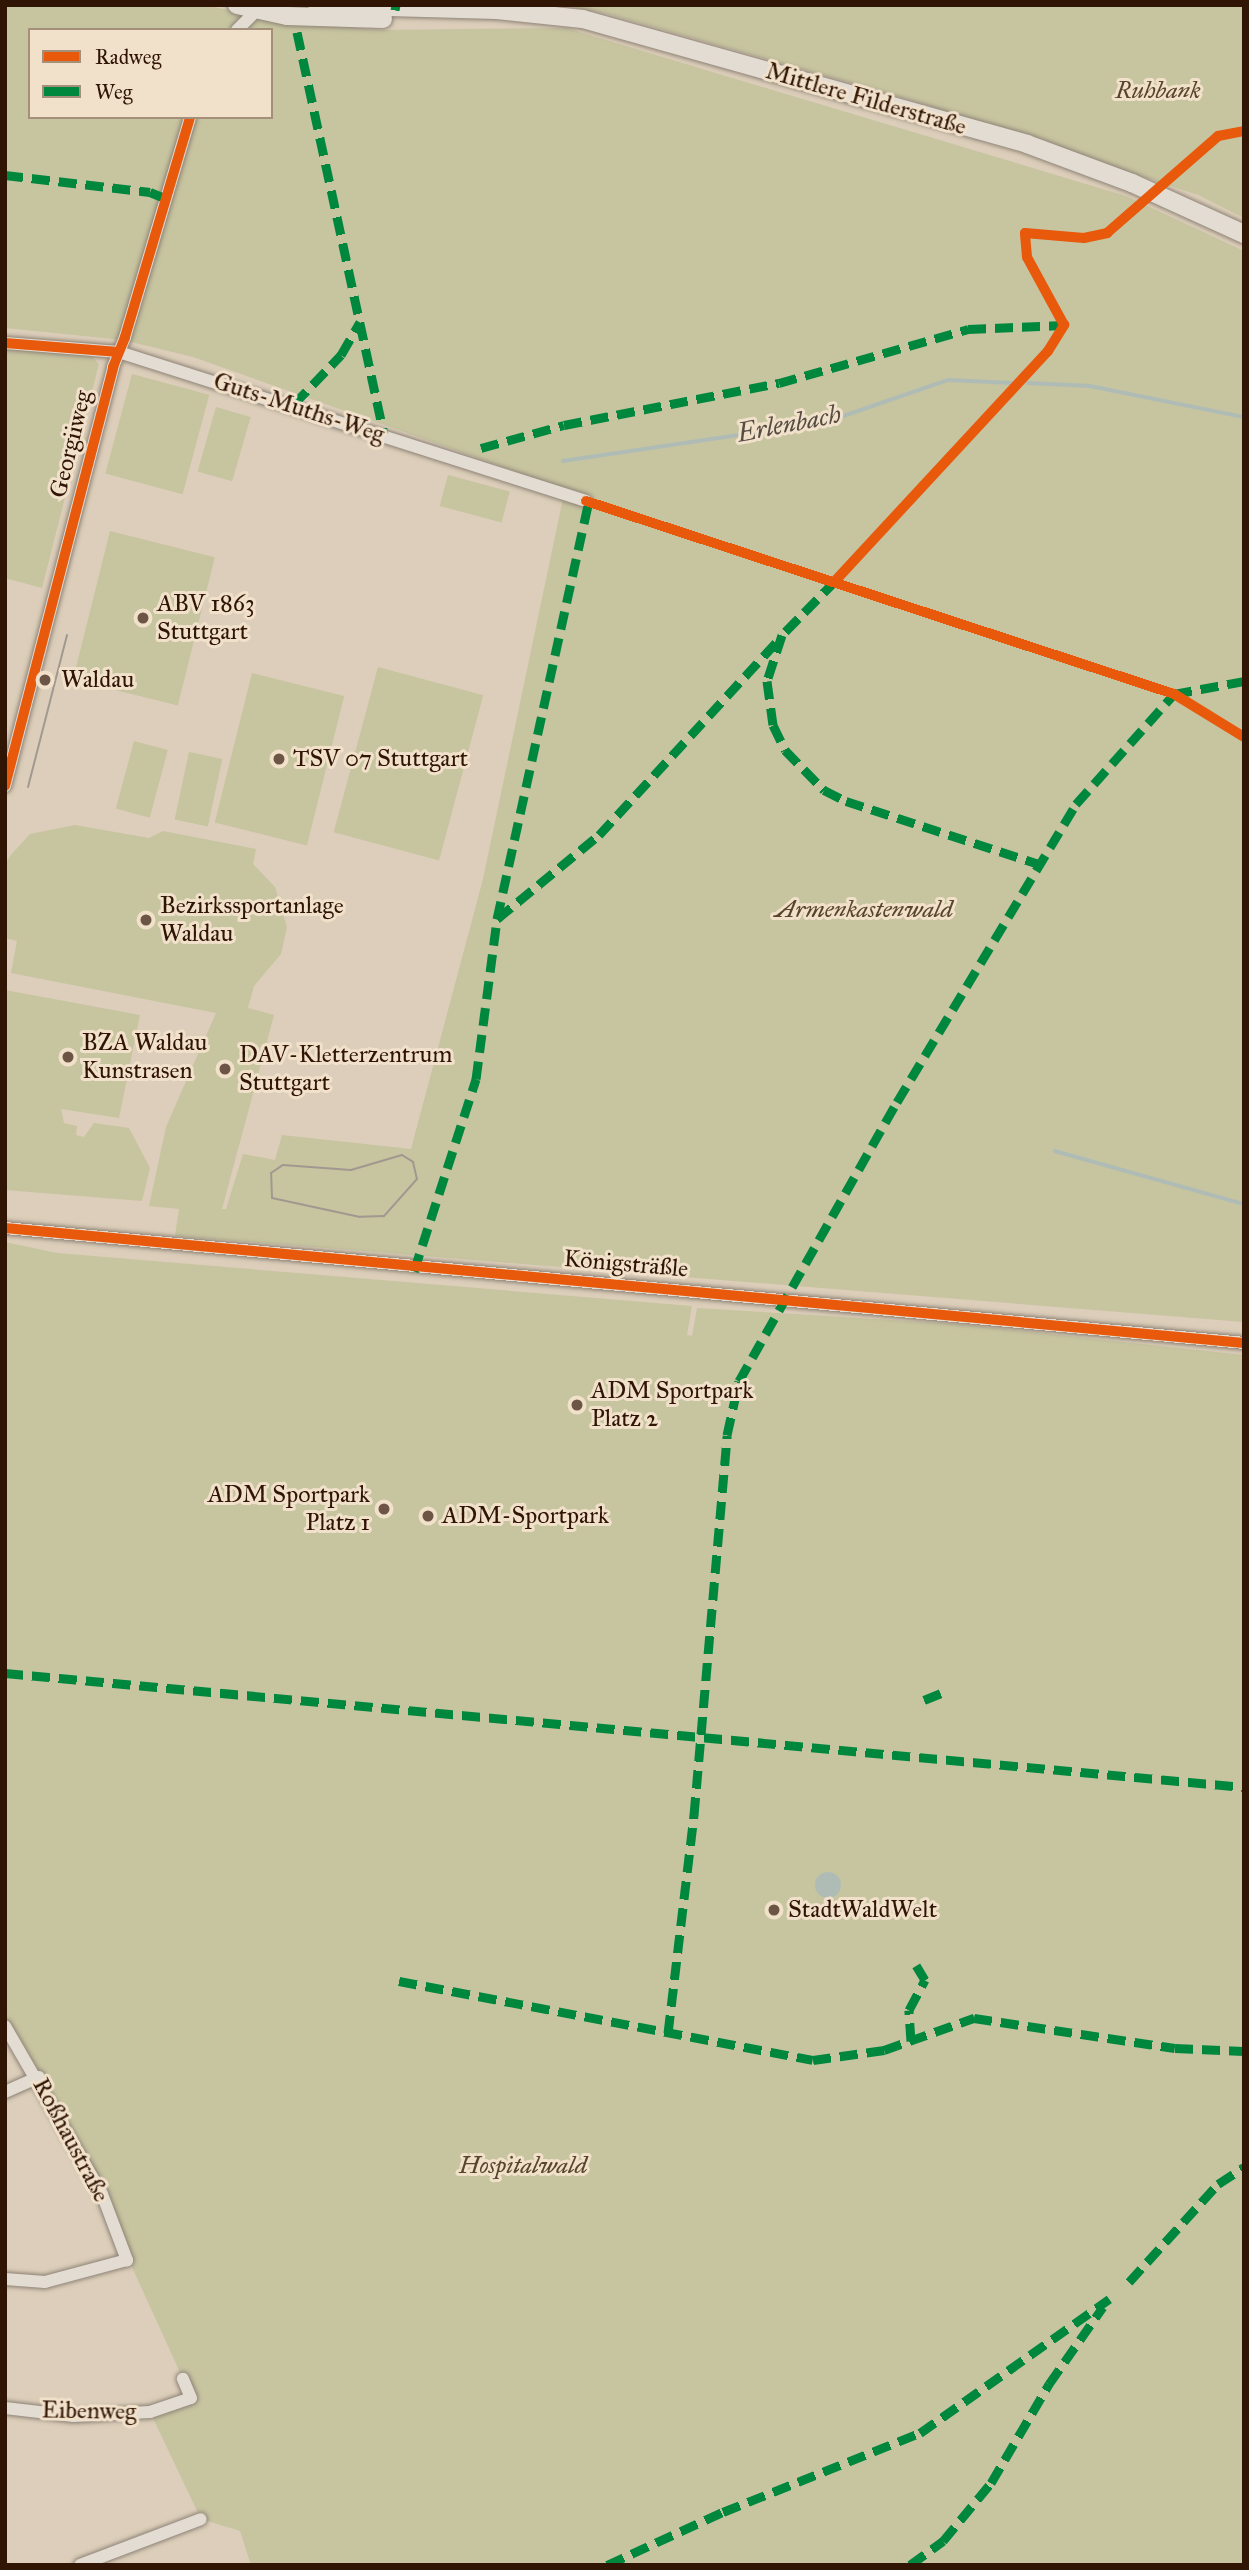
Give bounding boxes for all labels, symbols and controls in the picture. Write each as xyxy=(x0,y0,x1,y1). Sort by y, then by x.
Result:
legend xyxy=(28,28,273,119)
text: Radweg xyxy=(95,44,161,70)
street label: Mittlere Filderstraße xyxy=(762,57,970,141)
park label: Ruhbank xyxy=(1115,77,1201,105)
text: Weg xyxy=(95,79,133,105)
street label: Guts-Muths-Weg xyxy=(210,367,388,449)
street label: Georgiiweg xyxy=(44,387,98,501)
water label: Erlenbach xyxy=(734,399,844,449)
place label: ABV 1863 Stuttgart xyxy=(157,590,255,646)
marker: ABV 1863 Stuttgart xyxy=(135,610,151,626)
place label: Waldau xyxy=(61,666,134,694)
marker: Waldau xyxy=(35,670,55,690)
place label: TSV 07 Stuttgart xyxy=(293,745,468,773)
marker: TSV 07 Stuttgart xyxy=(271,751,287,767)
place label: Bezirkssportanlage Waldau xyxy=(160,892,344,948)
park label: Armenkastenwald xyxy=(775,896,953,924)
marker: Bezirkssportanlage Waldau xyxy=(138,912,154,928)
place label: BZA Waldau Kunstrasen xyxy=(82,1029,207,1085)
place label: DAV-Kletterzentrum Stuttgart xyxy=(239,1041,452,1097)
marker: BZA Waldau Kunstrasen xyxy=(60,1049,76,1065)
marker: DAV-Kletterzentrum Stuttgart xyxy=(217,1061,233,1077)
street label: Königsträßle xyxy=(563,1244,689,1284)
place label: ADM Sportpark Platz 2 xyxy=(591,1377,753,1433)
marker: ADM Sportpark Platz 2 xyxy=(569,1397,585,1413)
place label: ADM Sportpark Platz 1 xyxy=(208,1481,370,1537)
marker: ADM Sportpark Platz 1 xyxy=(376,1501,392,1517)
place label: ADM-Sportpark xyxy=(442,1502,609,1530)
marker: ADM-Sportpark xyxy=(420,1508,436,1524)
place label: StadtWaldWelt xyxy=(788,1896,937,1924)
marker: StadtWaldWelt xyxy=(766,1902,782,1918)
street label: Roßhaustraße xyxy=(26,2073,116,2207)
park label: Hospitalwald xyxy=(459,2152,587,2180)
street label: Eibenweg xyxy=(41,2396,137,2426)

